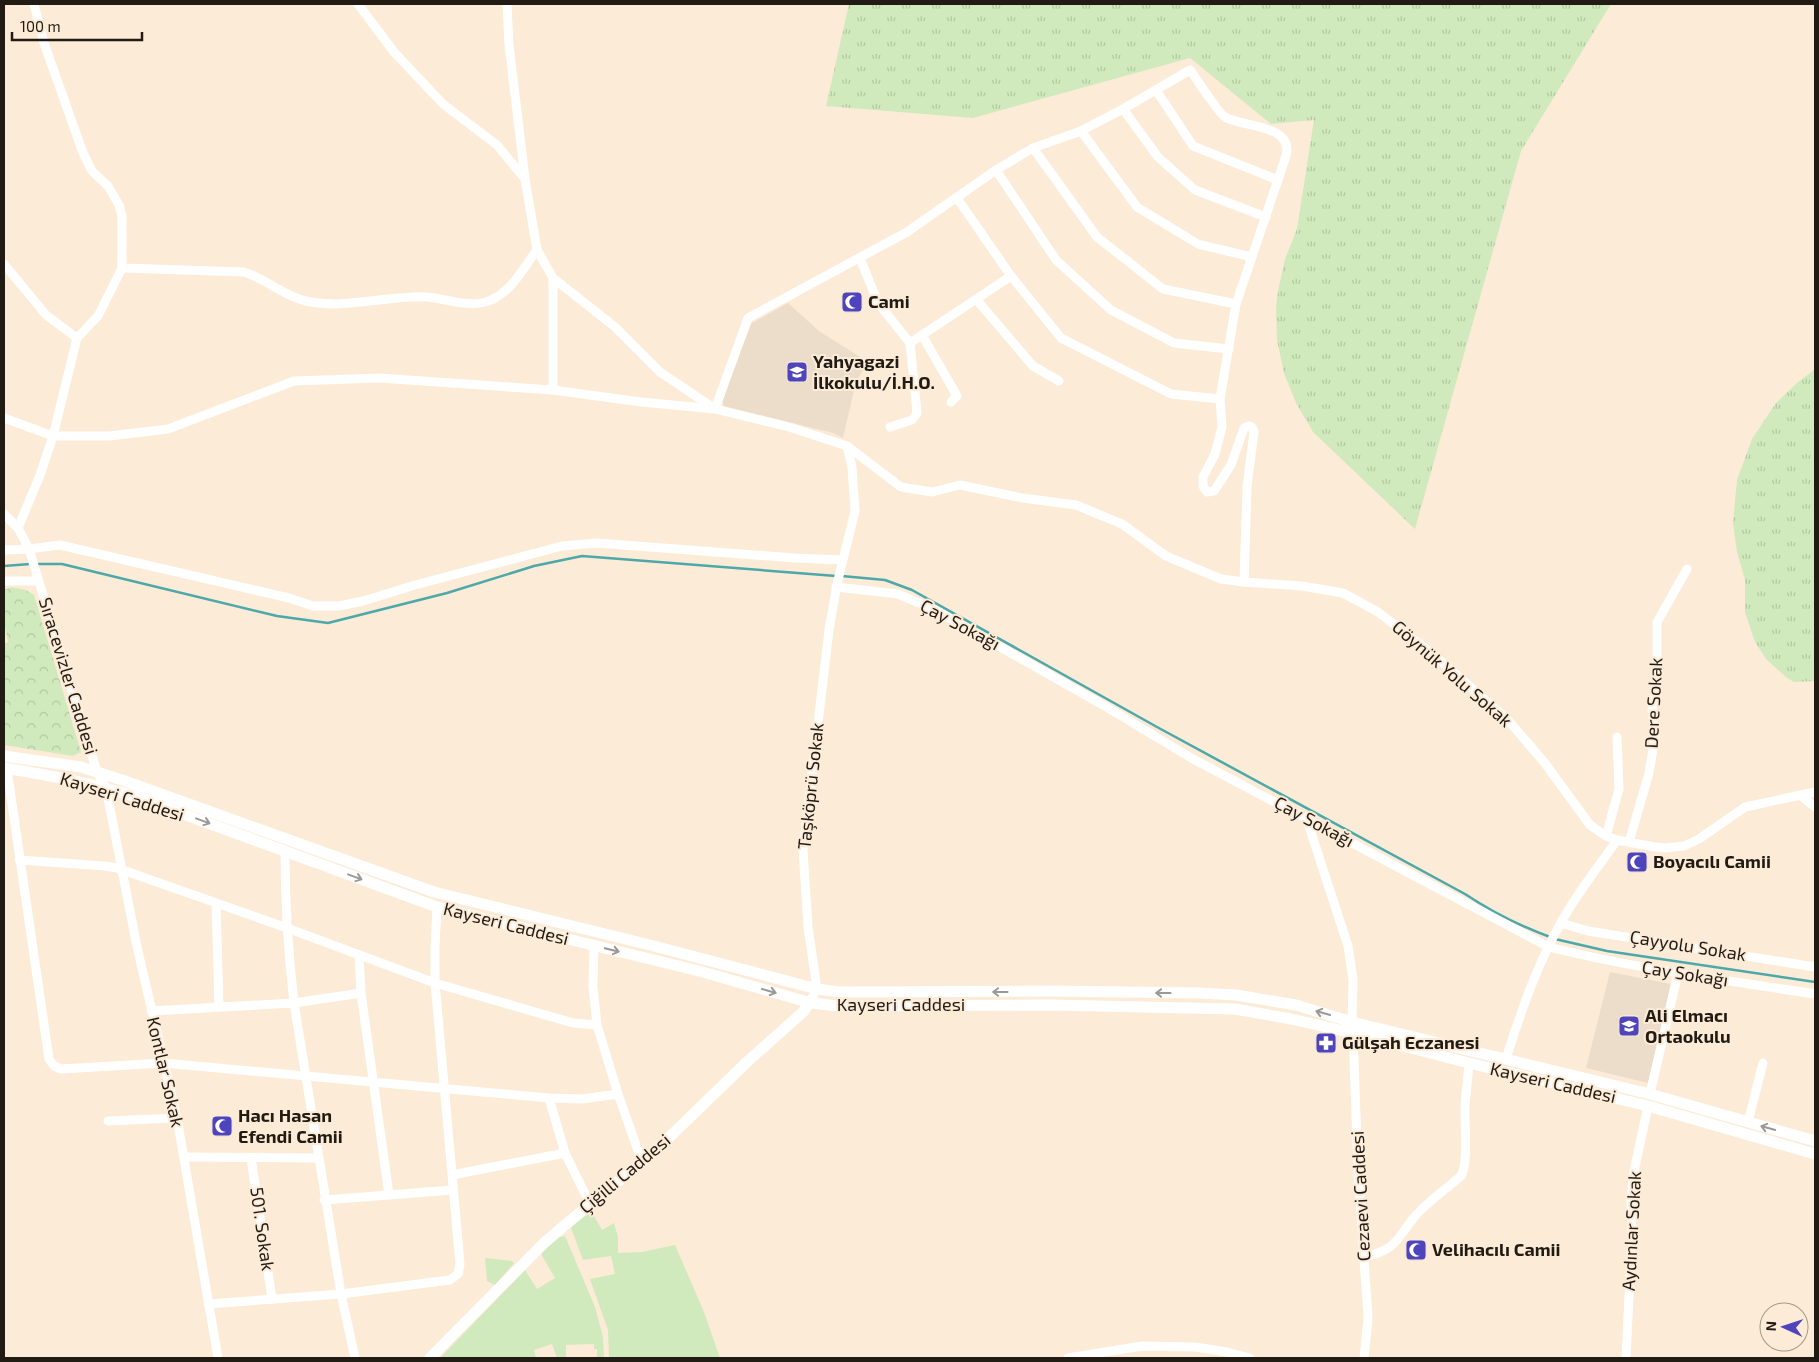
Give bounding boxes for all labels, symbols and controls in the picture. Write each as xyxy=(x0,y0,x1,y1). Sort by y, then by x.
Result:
scale bar xyxy=(12,10,142,42)
text: 100 m xyxy=(20,17,61,35)
mosque icon: Cami xyxy=(840,290,864,314)
place label: Cami xyxy=(868,290,910,312)
place label: Yahyagazi İlkokulu/İ.H.O. xyxy=(813,350,935,393)
school or university icon: Yahyagazi İlkokulu/İ.H.O. xyxy=(785,360,809,384)
street label: Çay Sokağı xyxy=(916,594,1004,655)
street label: Sıracevizler Caddesi xyxy=(35,595,103,757)
street label: Göynük Yolu Sokak xyxy=(1388,615,1517,731)
street label: Dere Sokak xyxy=(1640,657,1666,749)
street label: Taşköprü Sokak xyxy=(792,721,829,850)
street label: Kayseri Caddesi xyxy=(58,767,187,825)
street label: Çay Sokağı xyxy=(1270,791,1358,852)
one-way arrow xyxy=(194,817,210,826)
mosque icon: Boyacılı Camii xyxy=(1625,850,1649,874)
place label: Boyacılı Camii xyxy=(1653,850,1771,872)
one-way arrow xyxy=(347,873,362,882)
street label: Kayseri Caddesi xyxy=(441,897,571,949)
street label: Çayyolu Sokak xyxy=(1628,925,1748,966)
one-way arrow xyxy=(604,946,620,955)
street label: Çay Sokağı xyxy=(1640,955,1730,992)
one-way arrow xyxy=(761,986,777,996)
one-way arrow xyxy=(992,987,1008,997)
one-way arrow xyxy=(1155,988,1171,998)
street label: Kayseri Caddesi xyxy=(837,993,965,1015)
place label: Ali Elmacı Ortaokulu xyxy=(1645,1004,1731,1047)
one-way arrow xyxy=(1315,1008,1331,1018)
street label: Kontlar Sokak xyxy=(143,1014,189,1129)
school or university icon: Ali Elmacı Ortaokulu xyxy=(1617,1014,1641,1038)
pharmacy icon: Gülşah Eczanesi xyxy=(1314,1031,1338,1055)
place label: Gülşah Eczanesi xyxy=(1342,1031,1480,1054)
street label: Kayseri Caddesi xyxy=(1488,1057,1618,1107)
place label: Hacı Hasan Efendi Camii xyxy=(238,1104,343,1147)
mosque icon: Hacı Hasan Efendi Camii xyxy=(210,1114,234,1138)
one-way arrow xyxy=(1761,1123,1777,1132)
street label: Çiğilli Caddesi xyxy=(574,1129,675,1219)
street label: Cezaevi Caddesi xyxy=(1346,1130,1374,1262)
street label: Aydınlar Sokak xyxy=(1617,1170,1645,1292)
street label: 501. Sokak xyxy=(246,1186,280,1272)
mosque icon: Velihacılı Camii xyxy=(1404,1238,1428,1262)
place label: Velihacılı Camii xyxy=(1432,1238,1561,1260)
north arrow xyxy=(1759,1302,1809,1352)
text: N xyxy=(1762,1321,1779,1332)

